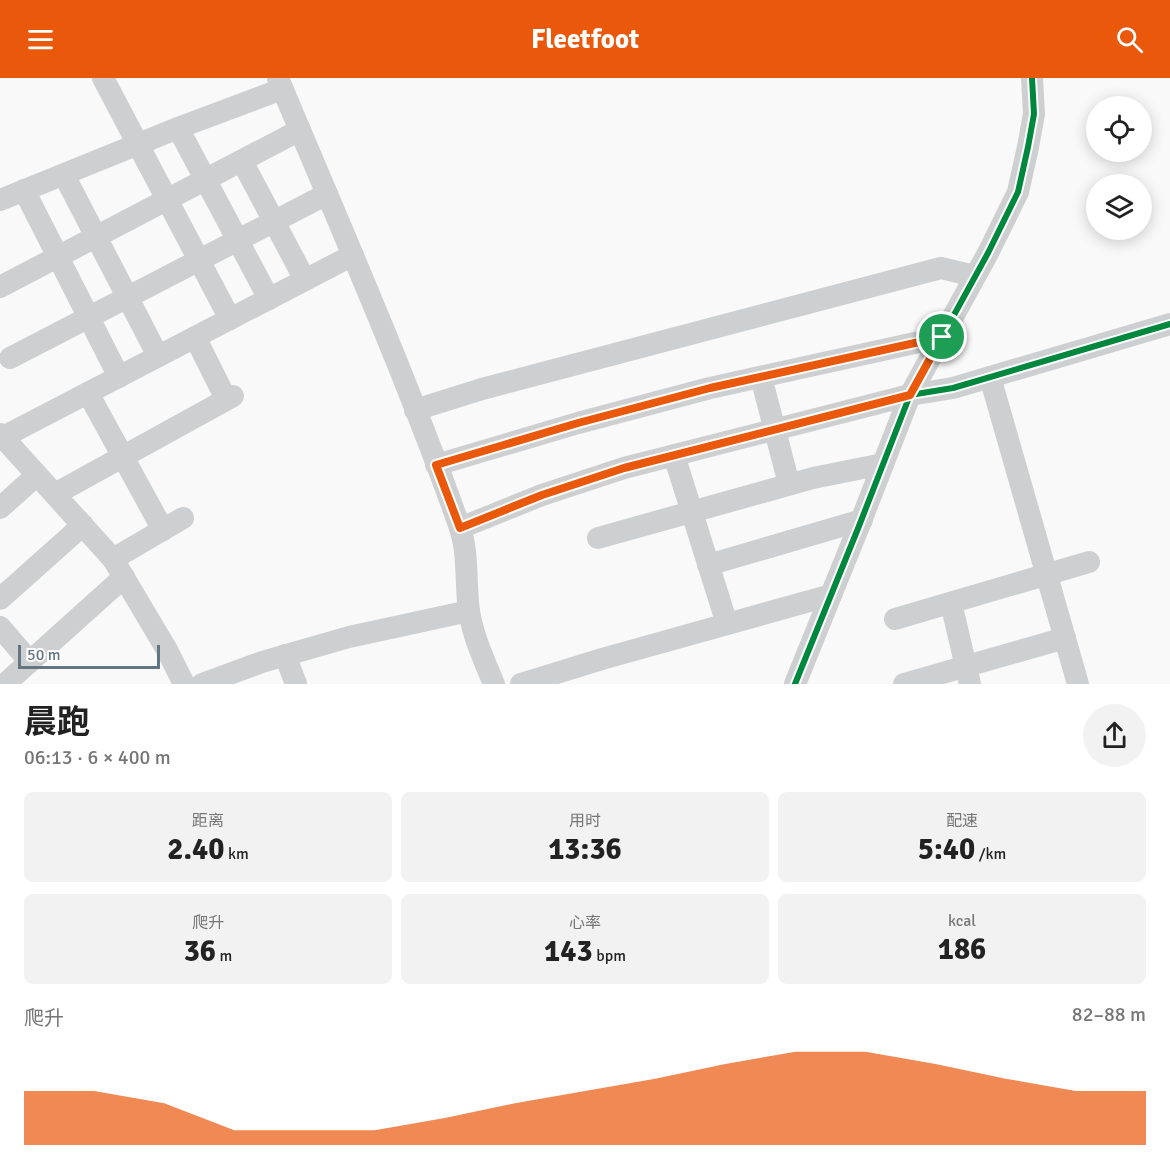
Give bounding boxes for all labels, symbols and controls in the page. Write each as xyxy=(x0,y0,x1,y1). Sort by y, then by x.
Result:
icon: menu xyxy=(24,23,57,56)
text: Fleetfoot xyxy=(531,23,639,56)
icon: search xyxy=(1113,23,1146,56)
map controls xyxy=(1086,96,1152,240)
button: locate xyxy=(1086,96,1152,162)
button: layers xyxy=(1086,174,1152,240)
pin xyxy=(916,311,967,362)
icon: arrive xyxy=(925,320,958,353)
scale bar xyxy=(18,642,160,670)
text: 50 m xyxy=(27,645,61,665)
text: 晨跑 xyxy=(24,702,90,743)
button: share xyxy=(1083,704,1146,767)
text: 06:13 · 6 × 400 m xyxy=(24,745,171,770)
text: 距离 xyxy=(192,811,224,831)
text: 用时 xyxy=(569,811,601,831)
text: 配速 xyxy=(946,811,978,831)
text: 2.40 xyxy=(167,831,224,868)
text: 13:36 xyxy=(548,831,622,868)
text: 5:40 xyxy=(918,831,975,868)
text: km xyxy=(224,844,249,864)
text: /km xyxy=(975,844,1006,864)
text: kcal xyxy=(948,911,976,931)
text: 爬升 xyxy=(192,913,224,933)
text: 心率 xyxy=(569,913,601,933)
text: 186 xyxy=(938,931,986,968)
text: 36 xyxy=(184,933,216,970)
text: 143 xyxy=(544,933,593,970)
text: m xyxy=(216,946,232,966)
text: bpm xyxy=(593,946,626,966)
text: 82–88 m xyxy=(1072,1002,1146,1027)
text: 爬升 xyxy=(24,1006,64,1031)

